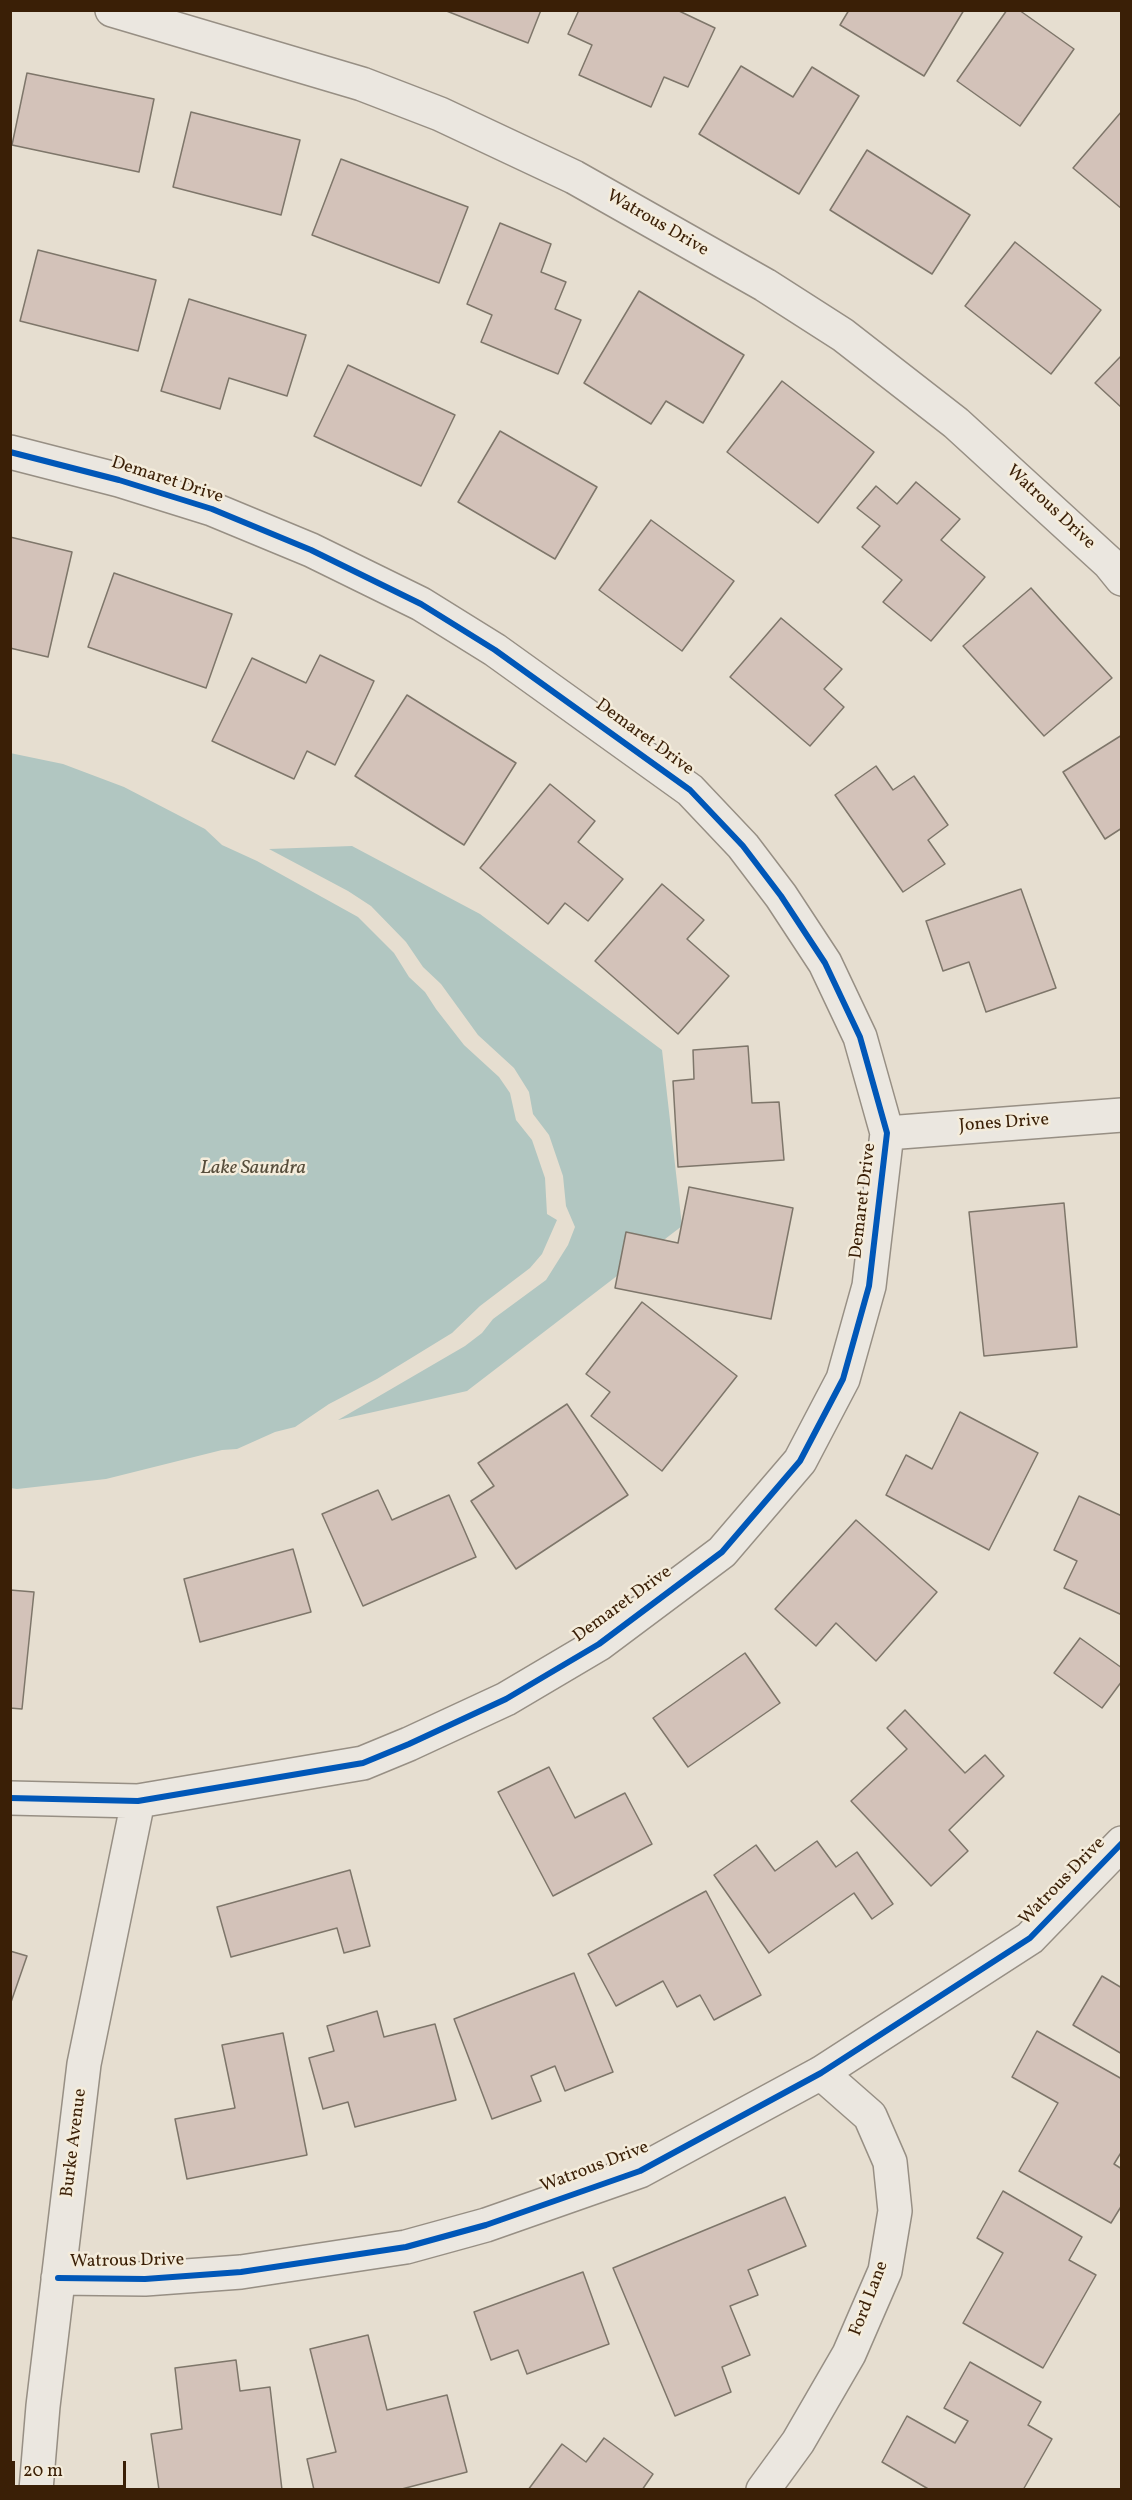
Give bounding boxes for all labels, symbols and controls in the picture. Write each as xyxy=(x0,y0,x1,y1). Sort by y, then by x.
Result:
street label: Watrous Drive xyxy=(602,186,712,262)
street label: Demaret Drive xyxy=(108,453,226,509)
street label: Watrous Drive xyxy=(1001,461,1099,555)
street label: Demaret Drive xyxy=(591,695,697,781)
street label: Jones Drive xyxy=(958,1110,1050,1138)
street label: Demaret Drive xyxy=(846,1142,882,1260)
water label: Lake Saundra xyxy=(200,1157,306,1181)
street label: Demaret Drive xyxy=(570,1562,676,1648)
street label: Watrous Drive xyxy=(1016,1833,1110,1931)
street label: Burke Avenue xyxy=(58,2087,92,2199)
street label: Watrous Drive xyxy=(538,2137,652,2199)
street label: Watrous Drive xyxy=(70,2250,184,2274)
street label: Ford Lane xyxy=(846,2259,894,2339)
scale bar xyxy=(15,2449,129,2487)
text: 20 m xyxy=(23,2459,63,2484)

